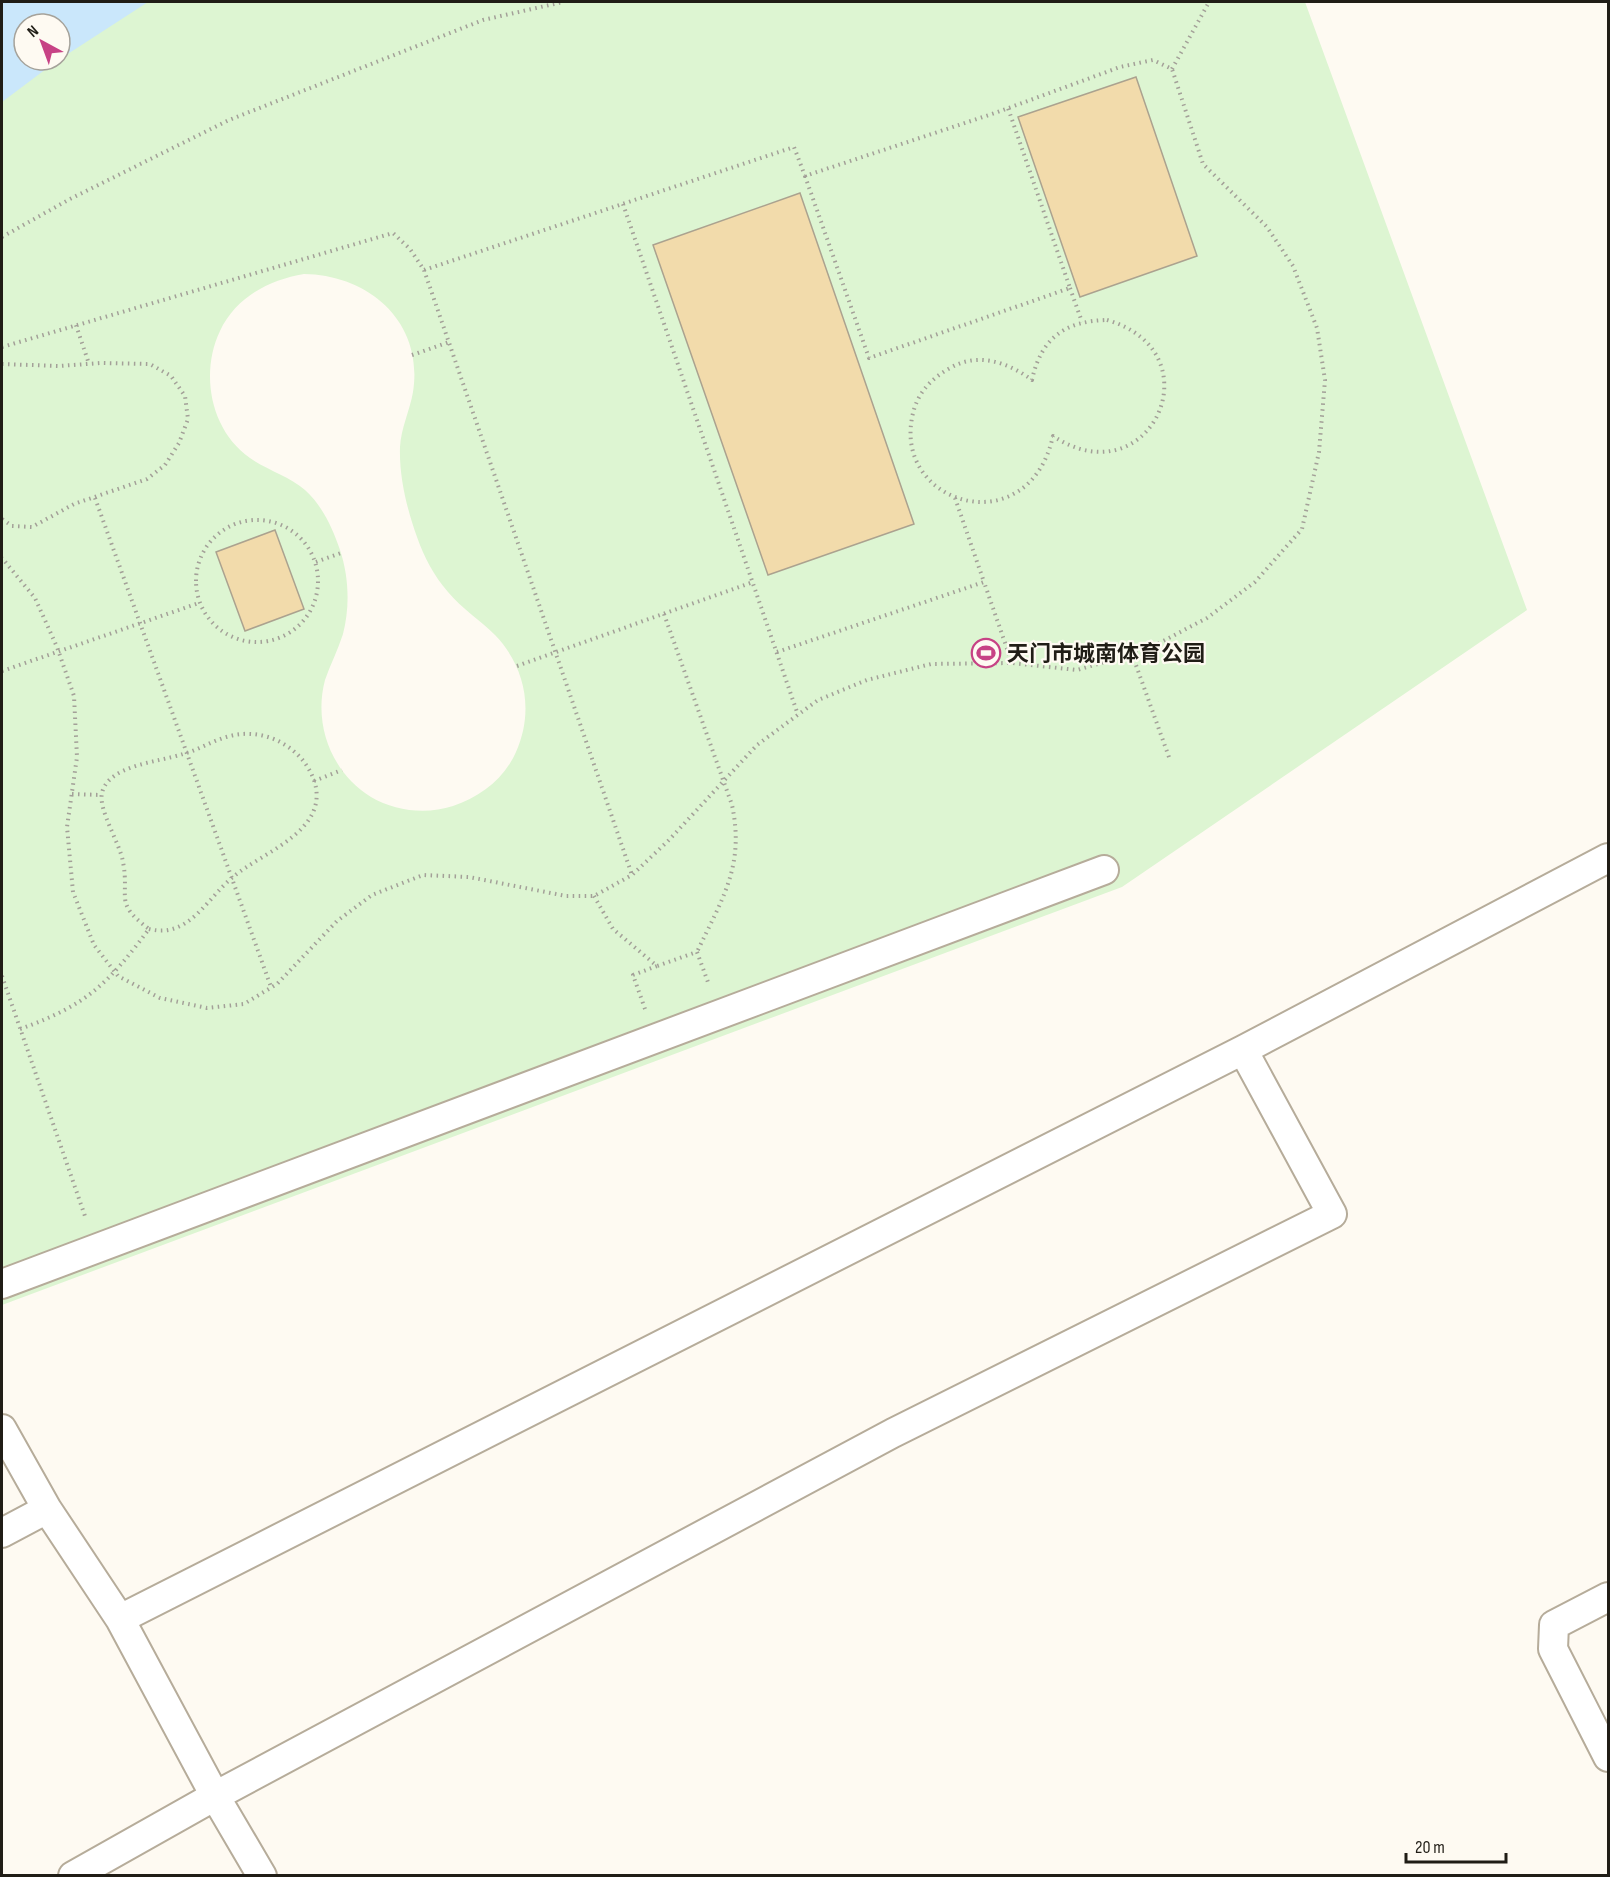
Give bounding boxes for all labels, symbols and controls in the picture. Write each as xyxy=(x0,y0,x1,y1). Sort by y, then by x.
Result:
north arrow xyxy=(12,12,72,72)
text: N xyxy=(24,22,43,42)
sports icon: 天门市城南体育公园 xyxy=(970,637,1002,669)
place label: 天门市城南体育公园 xyxy=(1007,641,1205,668)
scale bar xyxy=(1406,1826,1506,1864)
text: 20 m xyxy=(1415,1837,1445,1858)

